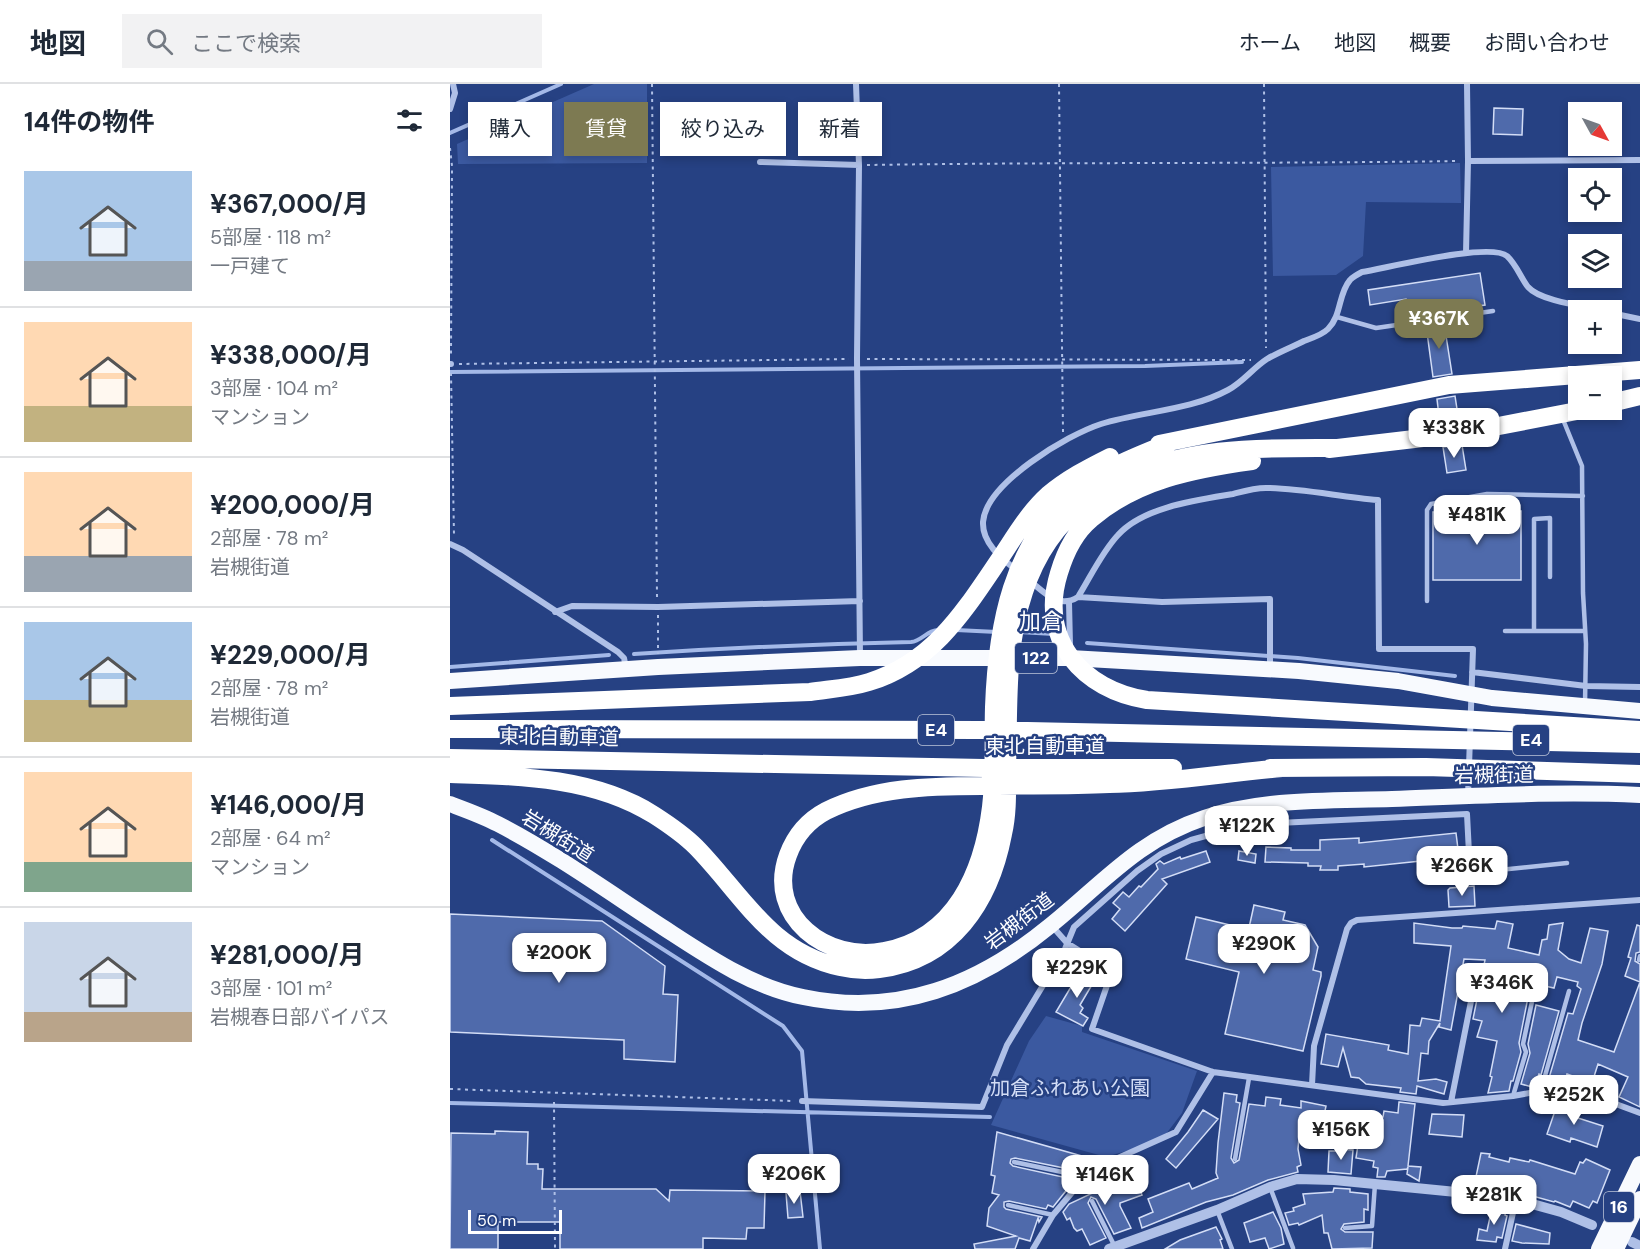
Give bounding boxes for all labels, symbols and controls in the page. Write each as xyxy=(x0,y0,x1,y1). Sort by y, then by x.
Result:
search box xyxy=(122,14,542,68)
text: 地図 xyxy=(30,25,86,62)
icon: search xyxy=(143,25,176,58)
text: ここで検索 xyxy=(191,29,301,58)
text: ホーム xyxy=(1239,29,1301,57)
text: 地図 xyxy=(1334,29,1376,57)
text: 概要 xyxy=(1409,29,1451,57)
text: お問い合わせ xyxy=(1484,29,1610,57)
chip: 購入 xyxy=(468,102,552,156)
chip: 賃貸 xyxy=(564,102,648,156)
chip: 絞り込み xyxy=(660,102,786,156)
chip: 新着 xyxy=(798,102,882,156)
north arrow xyxy=(1568,102,1622,156)
map controls xyxy=(1568,102,1622,420)
icon: filters xyxy=(393,104,426,137)
text: 14件の物件 xyxy=(24,105,154,139)
button: locate xyxy=(1568,168,1622,222)
text: ¥367,000/月 xyxy=(210,187,369,221)
icon: home xyxy=(72,195,144,267)
text: 5部屋 · 118 m² xyxy=(210,224,331,250)
button: layers xyxy=(1568,234,1622,288)
text: 一戸建て xyxy=(210,253,290,279)
pin: ¥367K xyxy=(1397,299,1481,350)
button: + xyxy=(1568,300,1622,354)
text: ¥367K xyxy=(1408,305,1470,331)
text: ¥338,000/月 xyxy=(210,338,372,372)
icon: home xyxy=(72,346,144,418)
button: − xyxy=(1568,366,1622,420)
text: 3部屋 · 104 m² xyxy=(210,375,338,401)
text: マンション xyxy=(210,404,310,430)
pin: ¥338K xyxy=(1412,408,1496,459)
text: ¥338K xyxy=(1423,414,1485,440)
text: ¥200,000/月 xyxy=(210,488,375,522)
pin: ¥481K xyxy=(1435,495,1519,546)
icon: home xyxy=(72,496,144,568)
text: ¥481K xyxy=(1448,501,1506,527)
text: 2部屋 · 78 m² xyxy=(210,525,328,551)
text: 岩槻街道 xyxy=(210,554,290,580)
district label: 加倉 xyxy=(1019,607,1063,636)
text: ¥229,000/月 xyxy=(210,638,371,672)
road number: 122 xyxy=(1015,643,1057,673)
icon: home xyxy=(72,646,144,718)
text: 2部屋 · 78 m² xyxy=(210,675,328,701)
text: 岩槻街道 xyxy=(210,704,290,730)
road number: E4 xyxy=(918,715,954,745)
street label: 東北自動車道 xyxy=(499,723,619,751)
road number: E4 xyxy=(1513,725,1549,755)
street label: 東北自動車道 xyxy=(985,733,1105,759)
street label: 岩槻街道 xyxy=(1454,761,1534,789)
text: ¥146,000/月 xyxy=(210,788,367,822)
icon: home xyxy=(72,796,144,868)
street label: 岩槻街道 xyxy=(517,804,599,868)
pin: ¥122K xyxy=(1205,806,1289,857)
text: ¥122K xyxy=(1219,812,1275,838)
text: 2部屋 · 64 m² xyxy=(210,825,331,851)
pin: ¥266K xyxy=(1420,846,1504,897)
text: ¥266K xyxy=(1431,852,1493,878)
text: マンション xyxy=(210,854,310,880)
street label: 岩槻街道 xyxy=(979,887,1059,955)
pin: ¥290K xyxy=(1222,924,1306,975)
text: ¥290K xyxy=(1232,930,1296,956)
pin: ¥200K xyxy=(517,933,601,984)
text: ¥281,000/月 xyxy=(210,938,365,972)
text: ¥200K xyxy=(526,939,592,965)
icon: home xyxy=(72,946,144,1018)
pin: ¥229K xyxy=(1035,948,1119,999)
text: ¥229K xyxy=(1046,954,1108,980)
pin: ¥346K xyxy=(1460,963,1544,1014)
text: ¥346K xyxy=(1470,969,1534,995)
text: 3部屋 · 101 m² xyxy=(210,975,332,1001)
text: 岩槻春日部バイパス xyxy=(210,1004,390,1030)
park label: 加倉ふれあい公園 xyxy=(990,1075,1150,1101)
pin: ¥252K xyxy=(1532,1075,1616,1126)
text: ¥252K xyxy=(1543,1081,1605,1107)
pin: ¥156K xyxy=(1299,1110,1383,1161)
text: ¥156K xyxy=(1312,1116,1370,1142)
pin: ¥206K xyxy=(752,1154,836,1205)
pin: ¥146K xyxy=(1063,1155,1147,1206)
text: ¥206K xyxy=(762,1160,826,1186)
text: ¥146K xyxy=(1075,1161,1135,1187)
pin: ¥281K xyxy=(1452,1175,1536,1226)
text: ¥281K xyxy=(1466,1181,1523,1207)
road number: 16 xyxy=(1604,1192,1634,1222)
scale bar xyxy=(468,1207,562,1234)
text: 50 m xyxy=(477,1210,516,1231)

